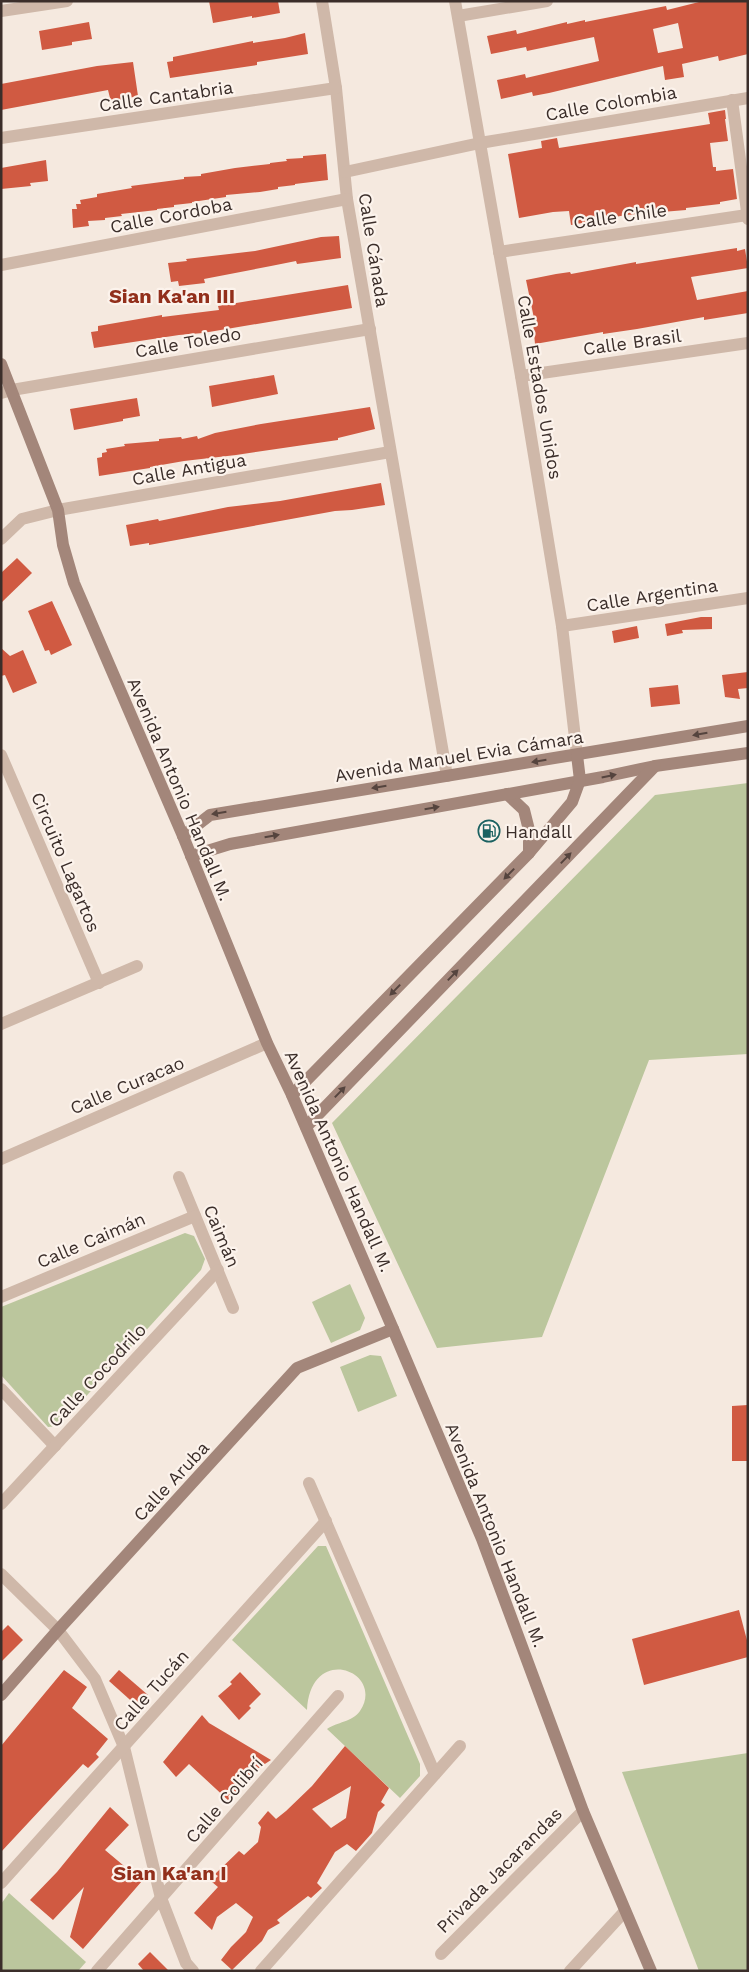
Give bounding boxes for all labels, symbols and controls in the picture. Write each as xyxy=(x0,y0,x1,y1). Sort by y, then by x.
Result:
street label: Calle Cantabria xyxy=(98,76,234,116)
street label: Calle Colombia xyxy=(544,81,678,125)
street label: Calle Cánada xyxy=(355,191,393,309)
street label: Calle Cordoba xyxy=(108,193,234,237)
street label: Calle Chile xyxy=(572,199,668,233)
district label: Sian Ka'an III xyxy=(109,284,235,308)
street label: Calle Estados Unidos xyxy=(513,293,567,481)
street label: Calle Toledo xyxy=(133,322,243,362)
street label: Calle Brasil xyxy=(582,325,683,359)
street label: Calle Antigua xyxy=(130,449,248,489)
street label: Calle Argentina xyxy=(585,574,719,616)
street label: Avenida Antonio Handall M. xyxy=(123,674,237,904)
street label: Avenida Manuel Evia Cámara xyxy=(333,726,585,786)
one-way arrow xyxy=(691,730,707,738)
one-way arrow xyxy=(531,757,547,765)
one-way arrow xyxy=(602,772,617,780)
one-way arrow xyxy=(371,784,387,792)
street label: Circuito Lagartos xyxy=(27,789,105,935)
one-way arrow xyxy=(425,803,441,811)
one-way arrow xyxy=(210,810,226,818)
fuel station icon: Handall xyxy=(477,819,501,843)
place label: Handall xyxy=(505,821,572,842)
one-way arrow xyxy=(265,832,281,840)
one-way arrow xyxy=(559,852,571,864)
one-way arrow xyxy=(503,868,515,880)
one-way arrow xyxy=(447,969,459,981)
one-way arrow xyxy=(389,984,401,996)
street label: Avenida Antonio Handall M. xyxy=(281,1047,397,1275)
street label: Calle Curacao xyxy=(67,1052,187,1118)
one-way arrow xyxy=(334,1086,346,1098)
street label: Caimán xyxy=(199,1202,245,1270)
street label: Calle Caimán xyxy=(34,1208,148,1272)
street label: Calle Cocodrilo xyxy=(44,1319,150,1431)
street label: Avenida Antonio Handall M. xyxy=(441,1420,551,1650)
street label: Calle Aruba xyxy=(129,1437,213,1525)
street label: Calle Tucán xyxy=(109,1645,193,1735)
street label: Calle Colibrí xyxy=(181,1753,267,1847)
street label: Privada Jacarandas xyxy=(432,1803,566,1937)
district label: Sian Ka'an I xyxy=(113,1861,227,1885)

